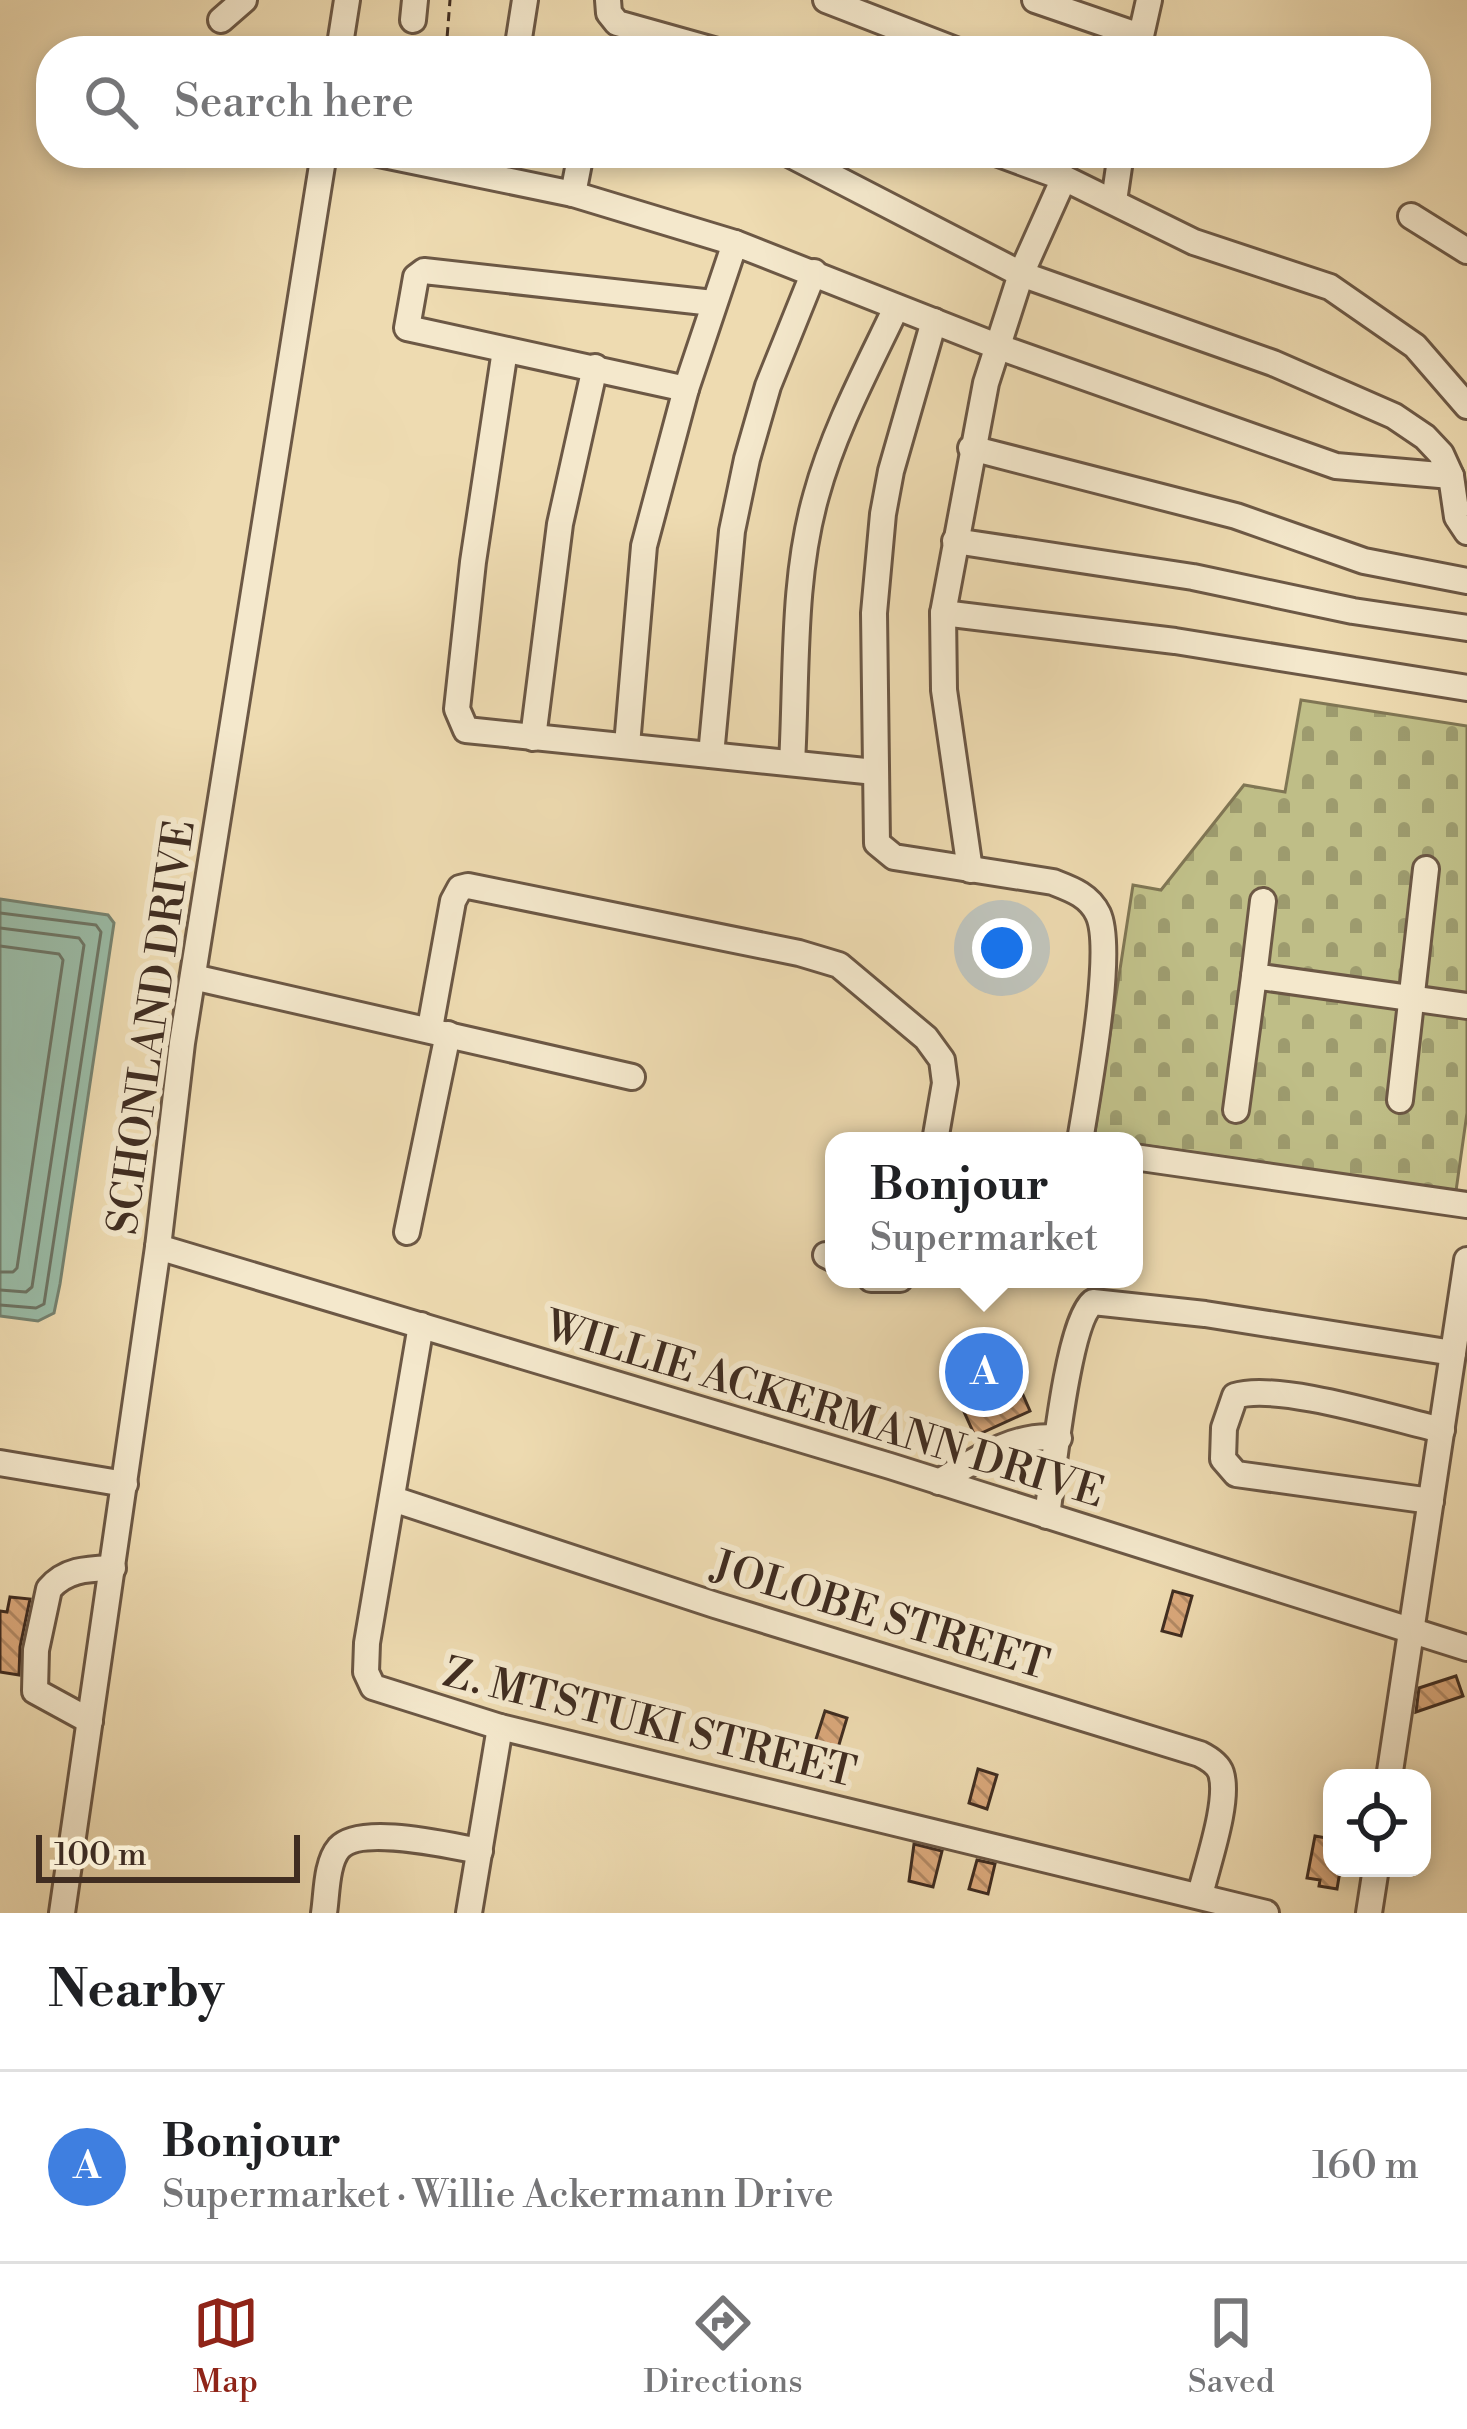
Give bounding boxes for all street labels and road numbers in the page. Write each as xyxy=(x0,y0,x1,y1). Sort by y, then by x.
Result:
street label: SCHONLAND DRIVE xyxy=(97,817,208,1238)
street label: WILLIE ACKERMANN DRIVE xyxy=(540,1299,1110,1517)
street label: JOLOBE STREET xyxy=(704,1539,1055,1693)
street label: Z. MTSTUKI STREET xyxy=(438,1647,861,1800)

